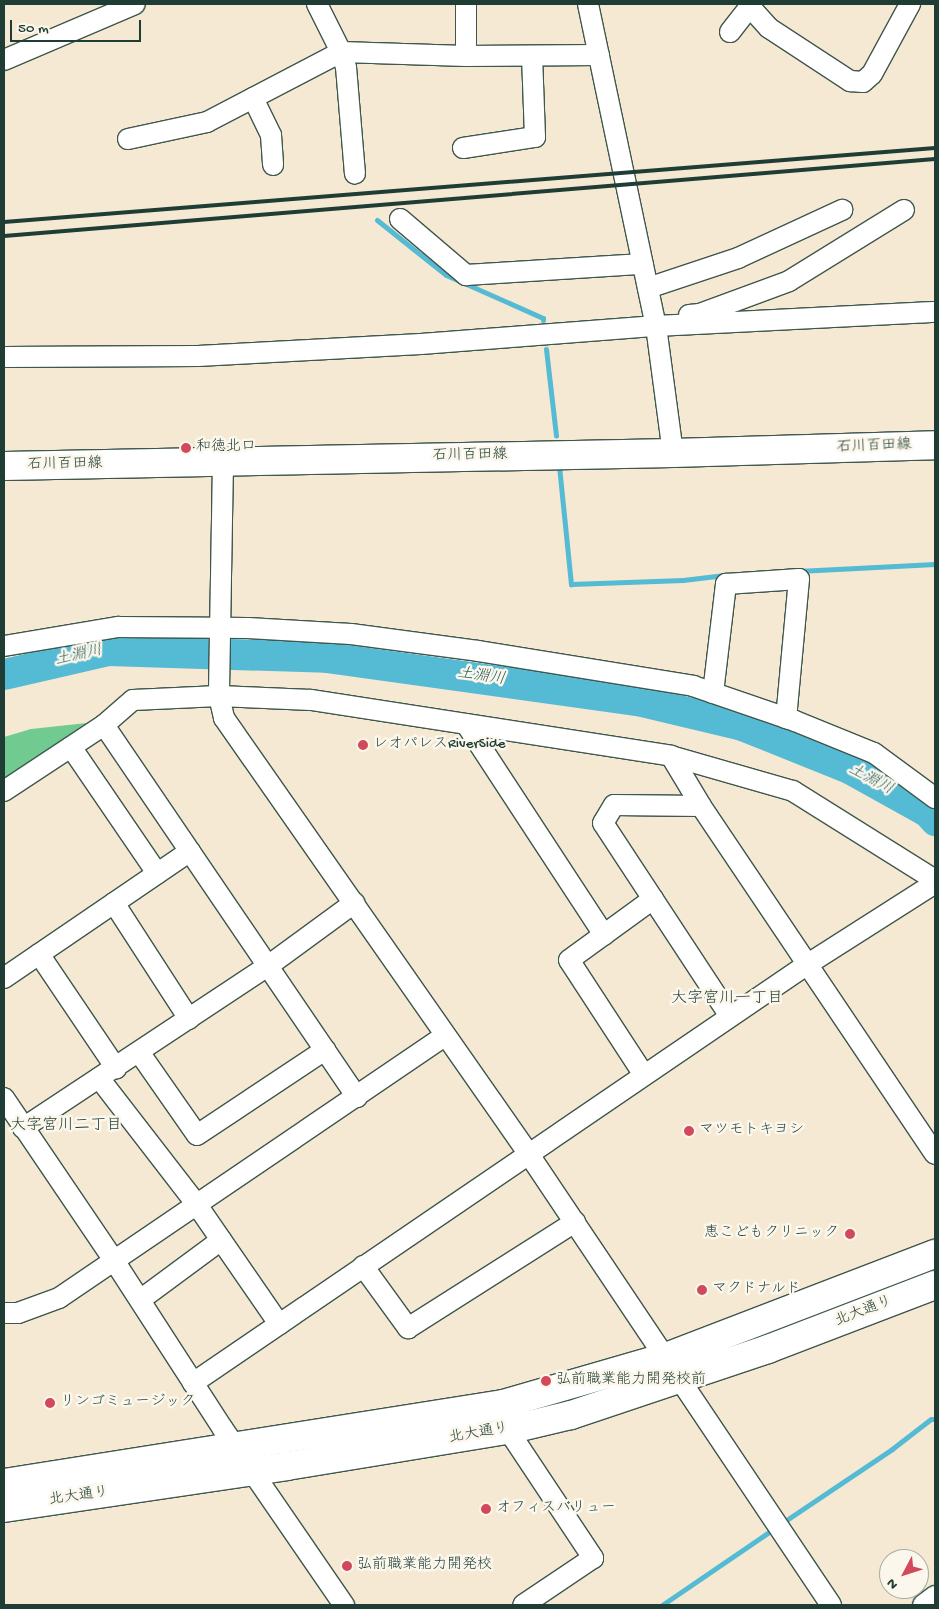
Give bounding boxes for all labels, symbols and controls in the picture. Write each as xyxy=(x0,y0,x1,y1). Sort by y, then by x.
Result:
scale bar xyxy=(12,10,144,42)
text: 50 m xyxy=(18,20,49,38)
street label: 石川百田線 xyxy=(836,437,912,457)
place label: 和徳北口 xyxy=(196,439,256,457)
marker: 和徳北口 xyxy=(180,442,192,454)
street label: 石川百田線 xyxy=(432,446,508,466)
street label: 石川百田線 xyxy=(27,455,103,475)
water label: 土淵川 xyxy=(53,642,105,672)
water label: 土淵川 xyxy=(456,665,506,691)
place label: レオパレスRiverSide xyxy=(373,736,506,754)
marker: レオパレスRiverSide xyxy=(357,739,369,751)
water label: 土淵川 xyxy=(844,761,896,801)
district label: 大字宮川一丁目 xyxy=(671,990,783,1010)
district label: 大字宮川二丁目 xyxy=(10,1117,122,1137)
place label: マツモトキヨシ xyxy=(699,1122,804,1140)
marker: マツモトキヨシ xyxy=(683,1125,695,1137)
place label: 恵こどもクリニック xyxy=(704,1225,839,1243)
marker: 恵こどもクリニック xyxy=(843,1227,857,1241)
place label: マクドナルド xyxy=(712,1281,802,1299)
marker: マクドナルド xyxy=(696,1284,708,1296)
street label: 北大通り xyxy=(833,1293,895,1331)
place label: 弘前職業能力開発校前 xyxy=(556,1372,706,1390)
marker: 弘前職業能力開発校前 xyxy=(540,1375,552,1387)
place label: リンゴミュージック xyxy=(60,1394,195,1412)
marker: リンゴミュージック xyxy=(44,1397,56,1409)
street label: 北大通り xyxy=(448,1420,510,1448)
street label: 北大通り xyxy=(48,1484,110,1510)
place label: オフィスバリュー xyxy=(496,1500,616,1518)
marker: オフィスバリュー xyxy=(480,1503,492,1515)
north arrow xyxy=(879,1549,929,1599)
place label: 弘前職業能力開発校 xyxy=(357,1557,492,1575)
marker: 弘前職業能力開発校 xyxy=(341,1560,353,1572)
text: N xyxy=(883,1574,902,1592)

